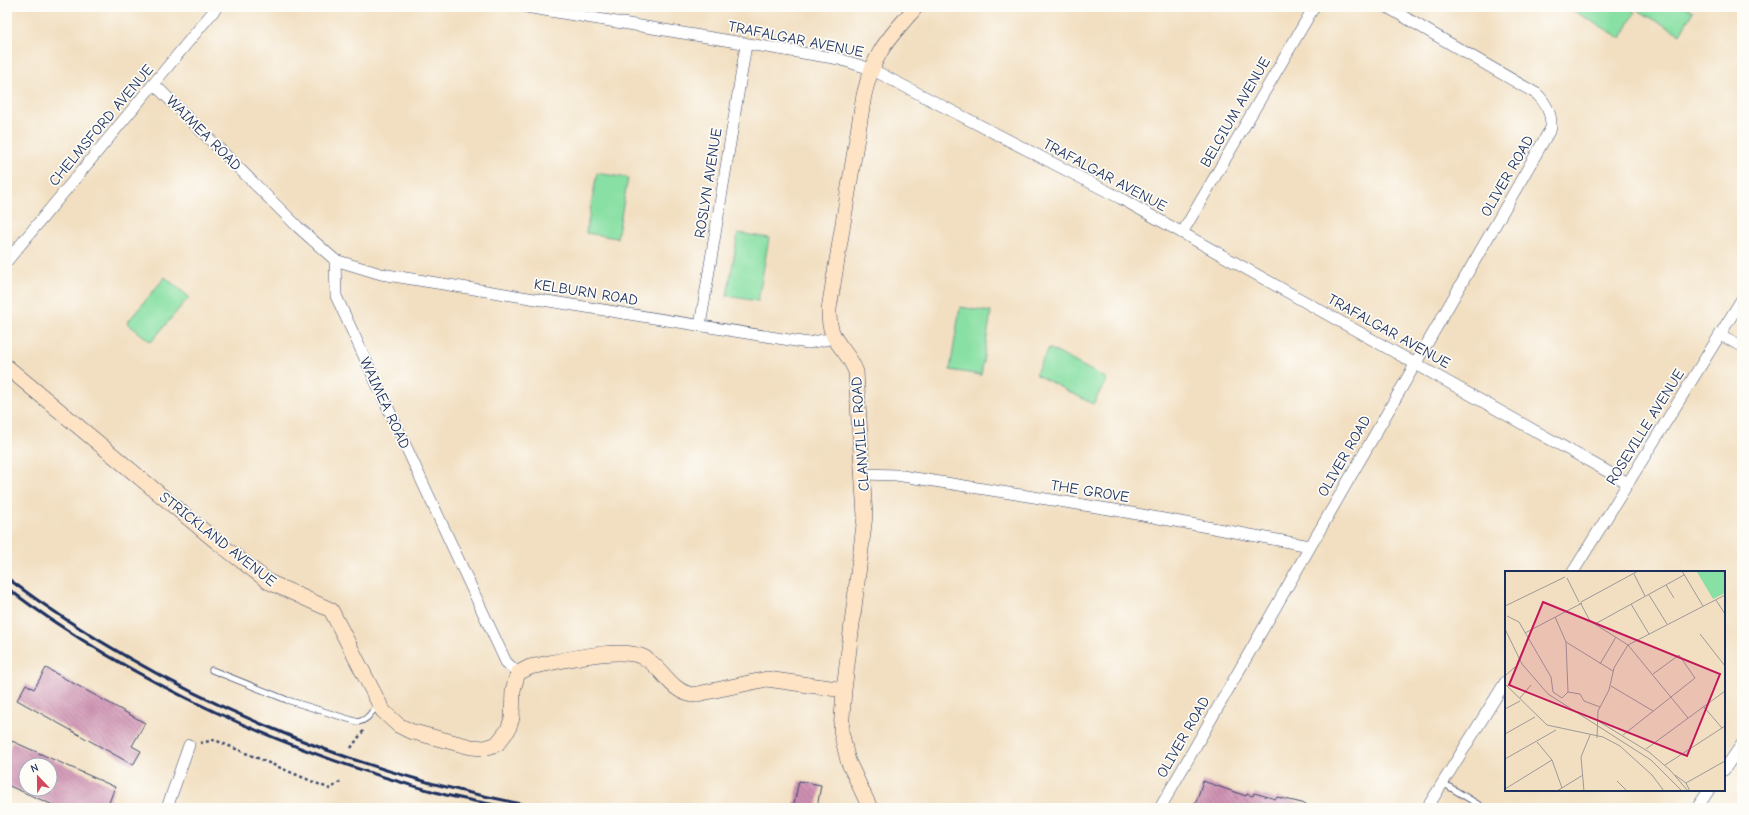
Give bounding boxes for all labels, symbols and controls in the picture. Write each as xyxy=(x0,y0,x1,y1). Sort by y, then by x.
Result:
street label: TRAFALGAR AVENUE xyxy=(727,17,865,61)
street label: BELGIUM AVENUE xyxy=(1196,54,1274,170)
street label: CHELMSFORD AVENUE xyxy=(45,61,157,189)
street label: WAIMEA ROAD xyxy=(163,92,245,174)
street label: ROSLYN AVENUE xyxy=(690,127,726,239)
street label: OLIVER ROAD xyxy=(1477,132,1537,220)
street label: TRAFALGAR AVENUE xyxy=(1040,135,1170,215)
street label: KELBURN ROAD xyxy=(533,275,639,309)
street label: TRAFALGAR AVENUE xyxy=(1324,290,1454,372)
street label: WAIMEA ROAD xyxy=(356,354,414,452)
street label: ROSEVILLE AVENUE xyxy=(1602,366,1688,488)
street label: CLANVILLE ROAD xyxy=(847,376,873,492)
street label: OLIVER ROAD xyxy=(1314,412,1374,500)
street label: THE GROVE xyxy=(1050,476,1130,506)
street label: STRICKLAND AVENUE xyxy=(156,488,280,590)
inset map xyxy=(1505,571,1725,791)
street label: OLIVER ROAD xyxy=(1153,693,1213,781)
north arrow xyxy=(18,757,58,797)
text: N xyxy=(29,761,40,776)

